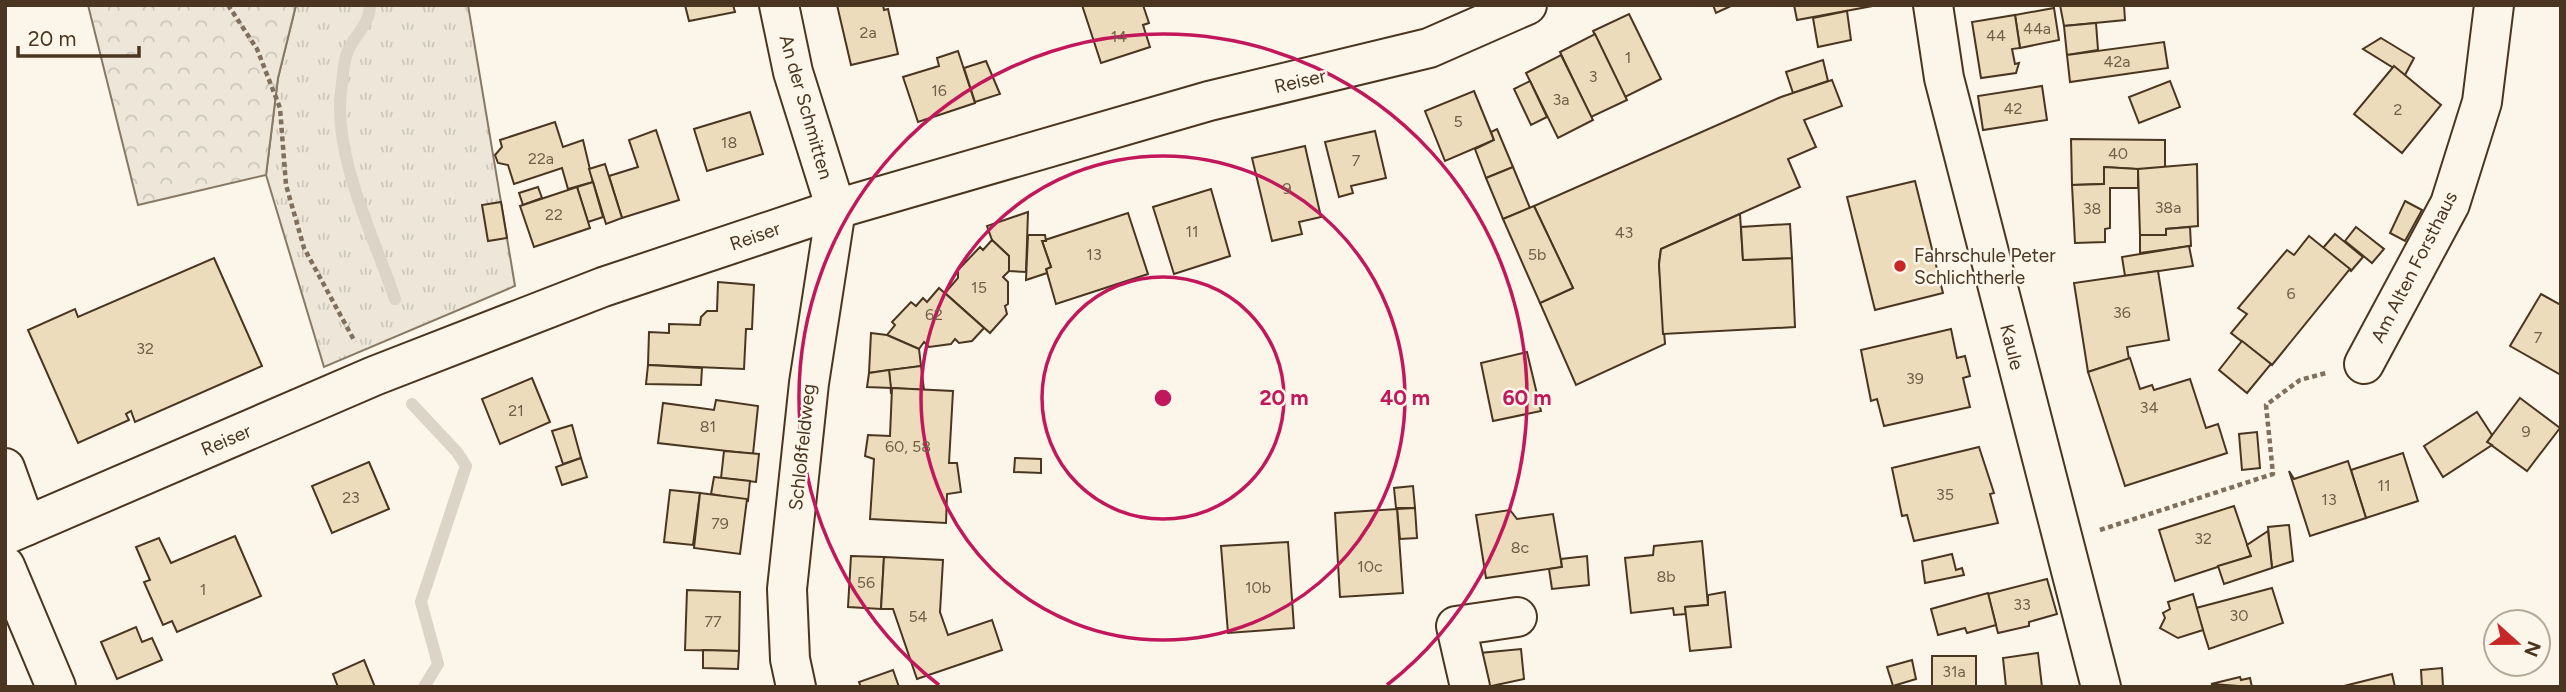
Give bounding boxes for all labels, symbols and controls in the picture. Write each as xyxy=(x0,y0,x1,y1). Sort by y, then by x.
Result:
scale bar xyxy=(18,14,138,58)
house number: 44a xyxy=(2023,19,2051,38)
house number: 2a xyxy=(859,23,877,42)
text: 20 m xyxy=(28,26,76,51)
house number: 44 xyxy=(1986,26,2006,45)
house number: 14 xyxy=(1111,27,1127,46)
street label: An der Schmitten xyxy=(774,32,838,182)
house number: 1 xyxy=(1625,48,1631,67)
house number: 42a xyxy=(2103,52,2131,71)
street label: Reiser xyxy=(1272,64,1329,98)
house number: 3 xyxy=(1589,67,1597,86)
house number: 16 xyxy=(931,81,947,100)
house number: 3a xyxy=(1553,90,1569,109)
house number: 42 xyxy=(2004,99,2022,118)
house number: 2 xyxy=(2394,100,2402,119)
house number: 5 xyxy=(1453,112,1463,131)
house number: 18 xyxy=(721,133,737,152)
house number: 40 xyxy=(2108,144,2128,163)
house number: 22a xyxy=(528,149,554,168)
house number: 7 xyxy=(1352,151,1361,170)
house number: 9 xyxy=(1282,179,1292,198)
street label: Am Alten Forsthaus xyxy=(2366,187,2462,347)
house number: 38a xyxy=(2155,198,2181,217)
house number: 38 xyxy=(2083,199,2101,218)
house number: 22 xyxy=(545,205,563,224)
street label: Reiser xyxy=(727,216,784,255)
house number: 11 xyxy=(1185,222,1199,241)
house number: 43 xyxy=(1615,223,1633,242)
place label: Fahrschule Peter Schlichtherle xyxy=(1914,244,2056,289)
house number: 13 xyxy=(1086,245,1102,264)
house number: 5b xyxy=(1528,245,1546,264)
marker: Fahrschule Peter Schlichtherle xyxy=(1892,258,1908,274)
house number: 15 xyxy=(971,278,987,297)
house number: 6 xyxy=(2286,284,2296,303)
house number: 36 xyxy=(2113,303,2131,322)
house number: 62 xyxy=(925,305,943,324)
street label: Kaule xyxy=(1995,322,2029,372)
house number: 7 xyxy=(2534,328,2543,347)
house number: 32 xyxy=(136,339,154,358)
house number: 39 xyxy=(1906,369,1924,388)
street label: Schloßfeldweg xyxy=(784,382,820,512)
text: 20 m xyxy=(1259,385,1309,410)
text: 40 m xyxy=(1380,385,1430,410)
text: 60 m xyxy=(1502,385,1552,410)
centre of rings xyxy=(1151,386,1175,410)
house number: 34 xyxy=(2140,398,2158,417)
house number: 21 xyxy=(508,401,524,420)
house number: 81 xyxy=(700,417,716,436)
street label: Reiser xyxy=(197,419,255,461)
house number: 9 xyxy=(2521,422,2531,441)
house number: 60, 58 xyxy=(885,437,931,456)
house number: 11 xyxy=(2377,476,2391,495)
house number: 35 xyxy=(1936,485,1954,504)
house number: 23 xyxy=(342,488,360,507)
house number: 13 xyxy=(2321,490,2337,509)
house number: 79 xyxy=(711,514,729,533)
house number: 32 xyxy=(2194,529,2212,548)
house number: 8c xyxy=(1511,538,1530,557)
house number: 10c xyxy=(1357,557,1383,576)
house number: 8b xyxy=(1656,567,1676,586)
house number: 56 xyxy=(857,573,875,592)
house number: 10b xyxy=(1245,578,1271,597)
house number: 1 xyxy=(200,580,206,599)
house number: 33 xyxy=(2013,595,2031,614)
house number: 30 xyxy=(2230,606,2248,625)
house number: 54 xyxy=(908,607,928,626)
north arrow xyxy=(2482,608,2552,678)
house number: 77 xyxy=(704,612,722,631)
text: N xyxy=(2519,638,2546,660)
house number: 31a xyxy=(1942,662,1966,681)

